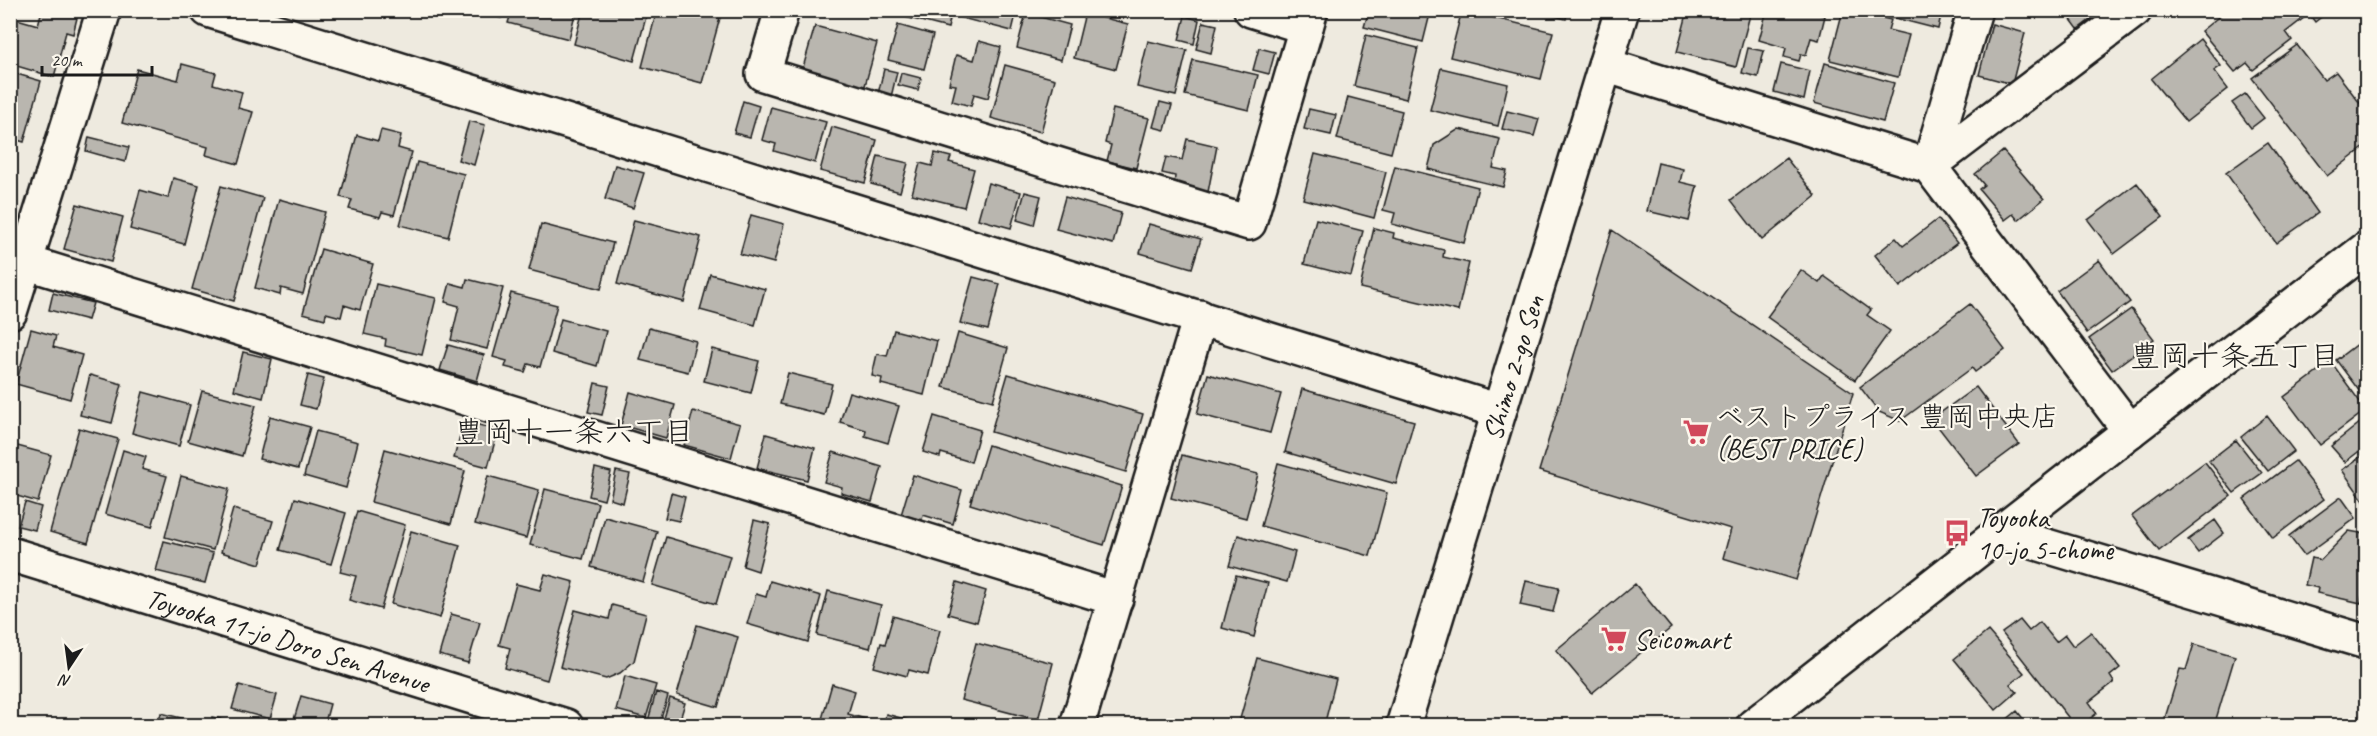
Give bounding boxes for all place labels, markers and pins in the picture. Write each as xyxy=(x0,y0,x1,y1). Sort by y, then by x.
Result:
place label: ベストプライス 豊岡中央店 (BEST PRICE) xyxy=(1716,399,2059,466)
supermarket icon: ベストプライス 豊岡中央店 (BEST PRICE) xyxy=(1681,417,1711,447)
place label: Toyooka 10-jo 5-chome xyxy=(1977,500,2115,567)
bus stop icon: Toyooka 10-jo 5-chome xyxy=(1942,518,1972,548)
place label: Seicomart xyxy=(1634,622,1733,657)
supermarket icon: Seicomart xyxy=(1599,624,1629,654)

